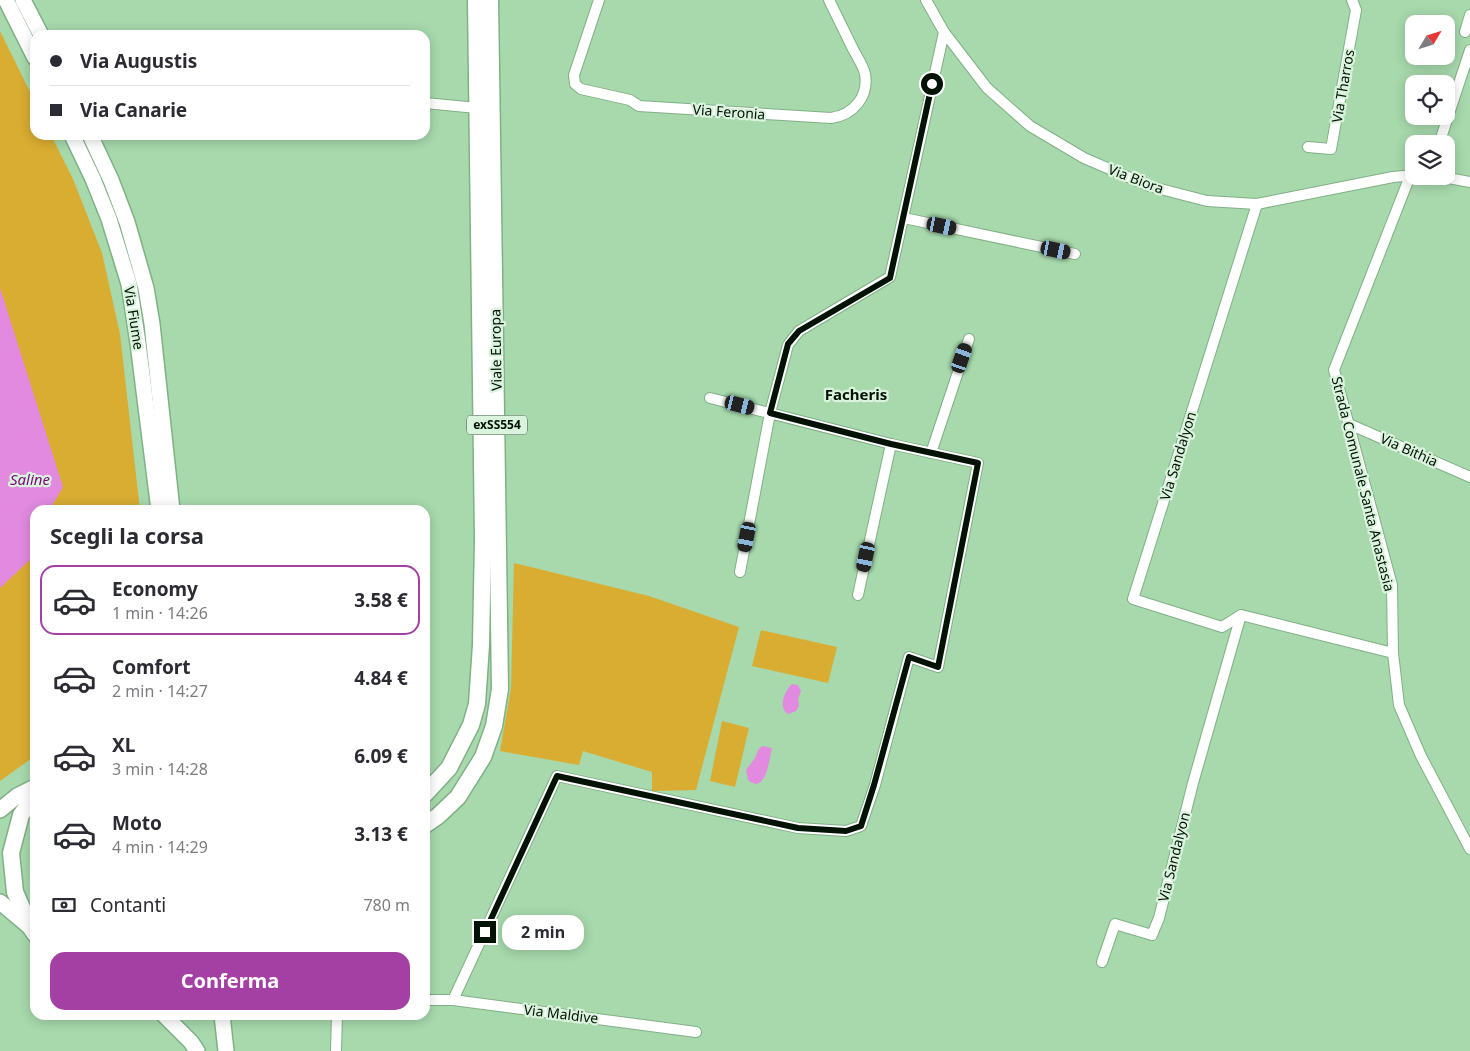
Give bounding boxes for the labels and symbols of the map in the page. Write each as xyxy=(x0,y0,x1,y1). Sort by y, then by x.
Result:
north arrow xyxy=(1405,15,1455,65)
street label: Via Tharros xyxy=(1327,47,1358,124)
route start xyxy=(921,73,943,95)
street label: Via Feronia xyxy=(692,99,766,124)
street label: Via Biora xyxy=(1106,159,1167,198)
car xyxy=(925,216,958,236)
car xyxy=(1039,240,1072,260)
street label: Via Fiume xyxy=(120,285,149,351)
street label: Viale Europa xyxy=(485,309,506,391)
car xyxy=(950,341,973,375)
street label: Strada Comunale Santa Anastasia xyxy=(1328,374,1399,593)
district label: Facheris xyxy=(825,384,887,404)
car xyxy=(723,394,756,416)
street label: Via Sandalyon xyxy=(1155,409,1200,503)
road number: exSS554 xyxy=(467,416,527,434)
street label: Via Bithia xyxy=(1377,428,1441,471)
water label: Saline xyxy=(10,469,51,489)
car xyxy=(736,521,757,553)
car xyxy=(855,541,876,573)
street label: Via Sandalyon xyxy=(1153,810,1194,904)
callout: 2 min xyxy=(502,914,585,950)
route end xyxy=(474,921,496,943)
street label: Via Maldive xyxy=(523,1000,599,1028)

